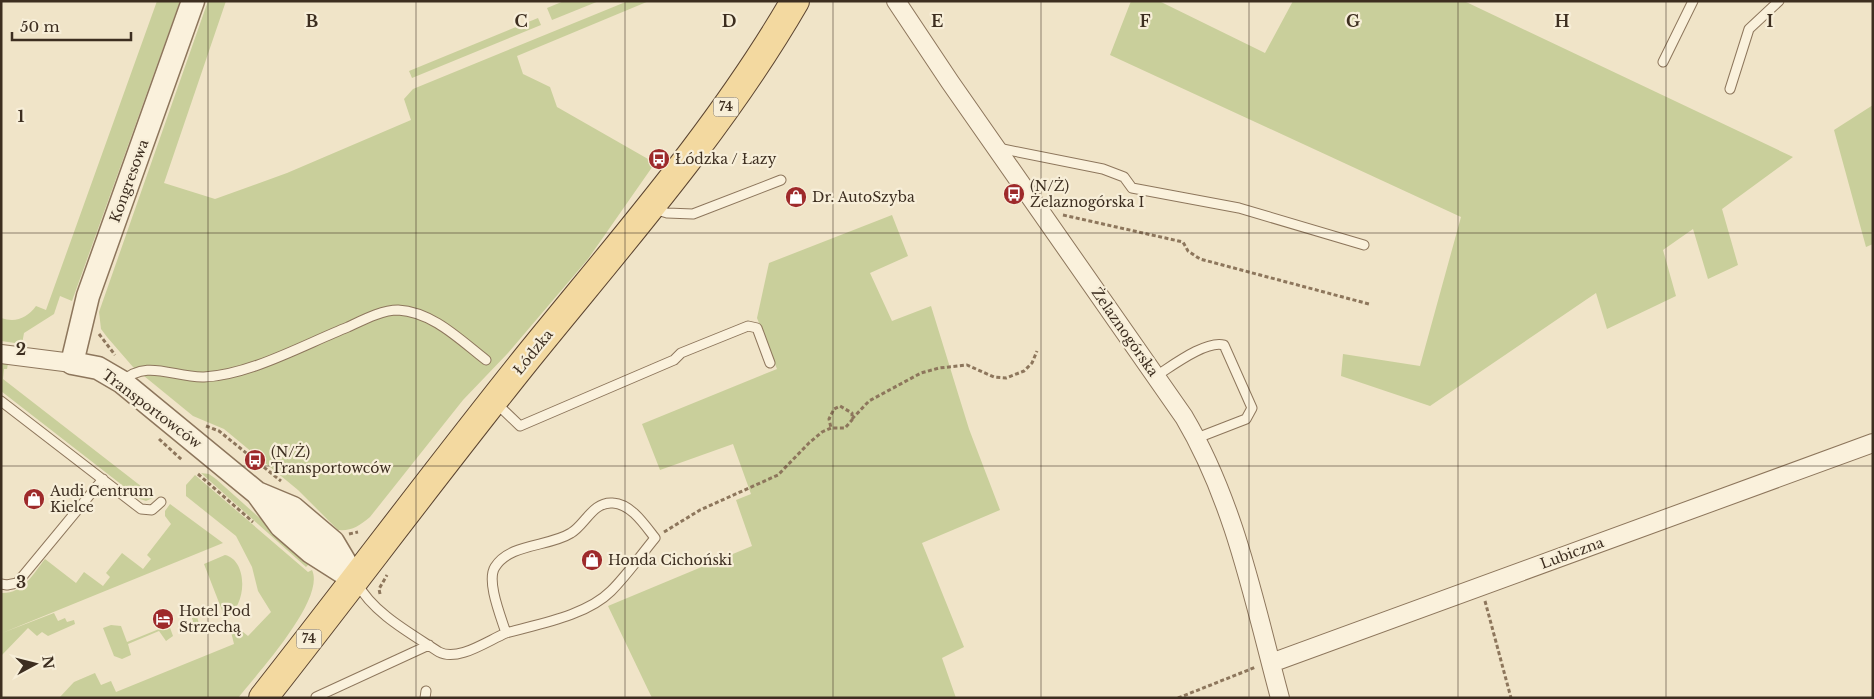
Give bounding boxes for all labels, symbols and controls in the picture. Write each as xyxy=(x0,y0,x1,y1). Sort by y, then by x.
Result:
scale bar xyxy=(12,10,131,42)
text: B xyxy=(306,11,319,31)
text: C xyxy=(514,11,528,31)
text: D xyxy=(722,11,736,31)
text: E xyxy=(931,11,943,31)
text: F xyxy=(1139,11,1151,31)
text: G xyxy=(1346,11,1360,31)
text: H xyxy=(1554,11,1570,31)
text: I xyxy=(1767,11,1774,31)
text: 50 m xyxy=(20,17,60,36)
road number: 74 xyxy=(714,98,738,116)
text: 1 xyxy=(18,106,25,126)
street label: Kongresowa xyxy=(106,137,152,225)
bus stop icon: Łódzka / Łazy xyxy=(647,147,671,171)
place label: Łódzka / Łazy xyxy=(675,150,776,168)
place label: (N/Ż) Żelaznogórska I xyxy=(1030,177,1144,211)
bus stop icon: (N/Ż) Żelaznogórska I xyxy=(1002,182,1026,206)
shop icon: Dr. AutoSzyba xyxy=(784,185,808,209)
place label: Dr. AutoSzyba xyxy=(812,188,915,206)
street label: Żelaznogórska xyxy=(1088,284,1163,380)
street label: Łódzka xyxy=(509,326,557,378)
text: 2 xyxy=(16,339,26,359)
street label: Transportowców xyxy=(99,366,205,452)
place label: (N/Ż) Transportowców xyxy=(271,443,391,477)
bus stop icon: (N/Ż) Transportowców xyxy=(243,448,267,472)
place label: Audi Centrum Kielce xyxy=(49,482,154,516)
shop icon: Audi Centrum Kielce xyxy=(22,487,46,511)
street label: Lubiczna xyxy=(1538,533,1606,573)
shop icon: Honda Cichoński xyxy=(580,548,604,572)
place label: Honda Cichoński xyxy=(608,551,732,569)
text: 3 xyxy=(16,572,26,592)
place label: Hotel Pod Strzechą xyxy=(179,602,251,636)
hotel icon: Hotel Pod Strzechą xyxy=(151,607,175,631)
road number: 74 xyxy=(296,630,322,648)
north arrow xyxy=(10,639,60,689)
text: N xyxy=(38,655,58,670)

